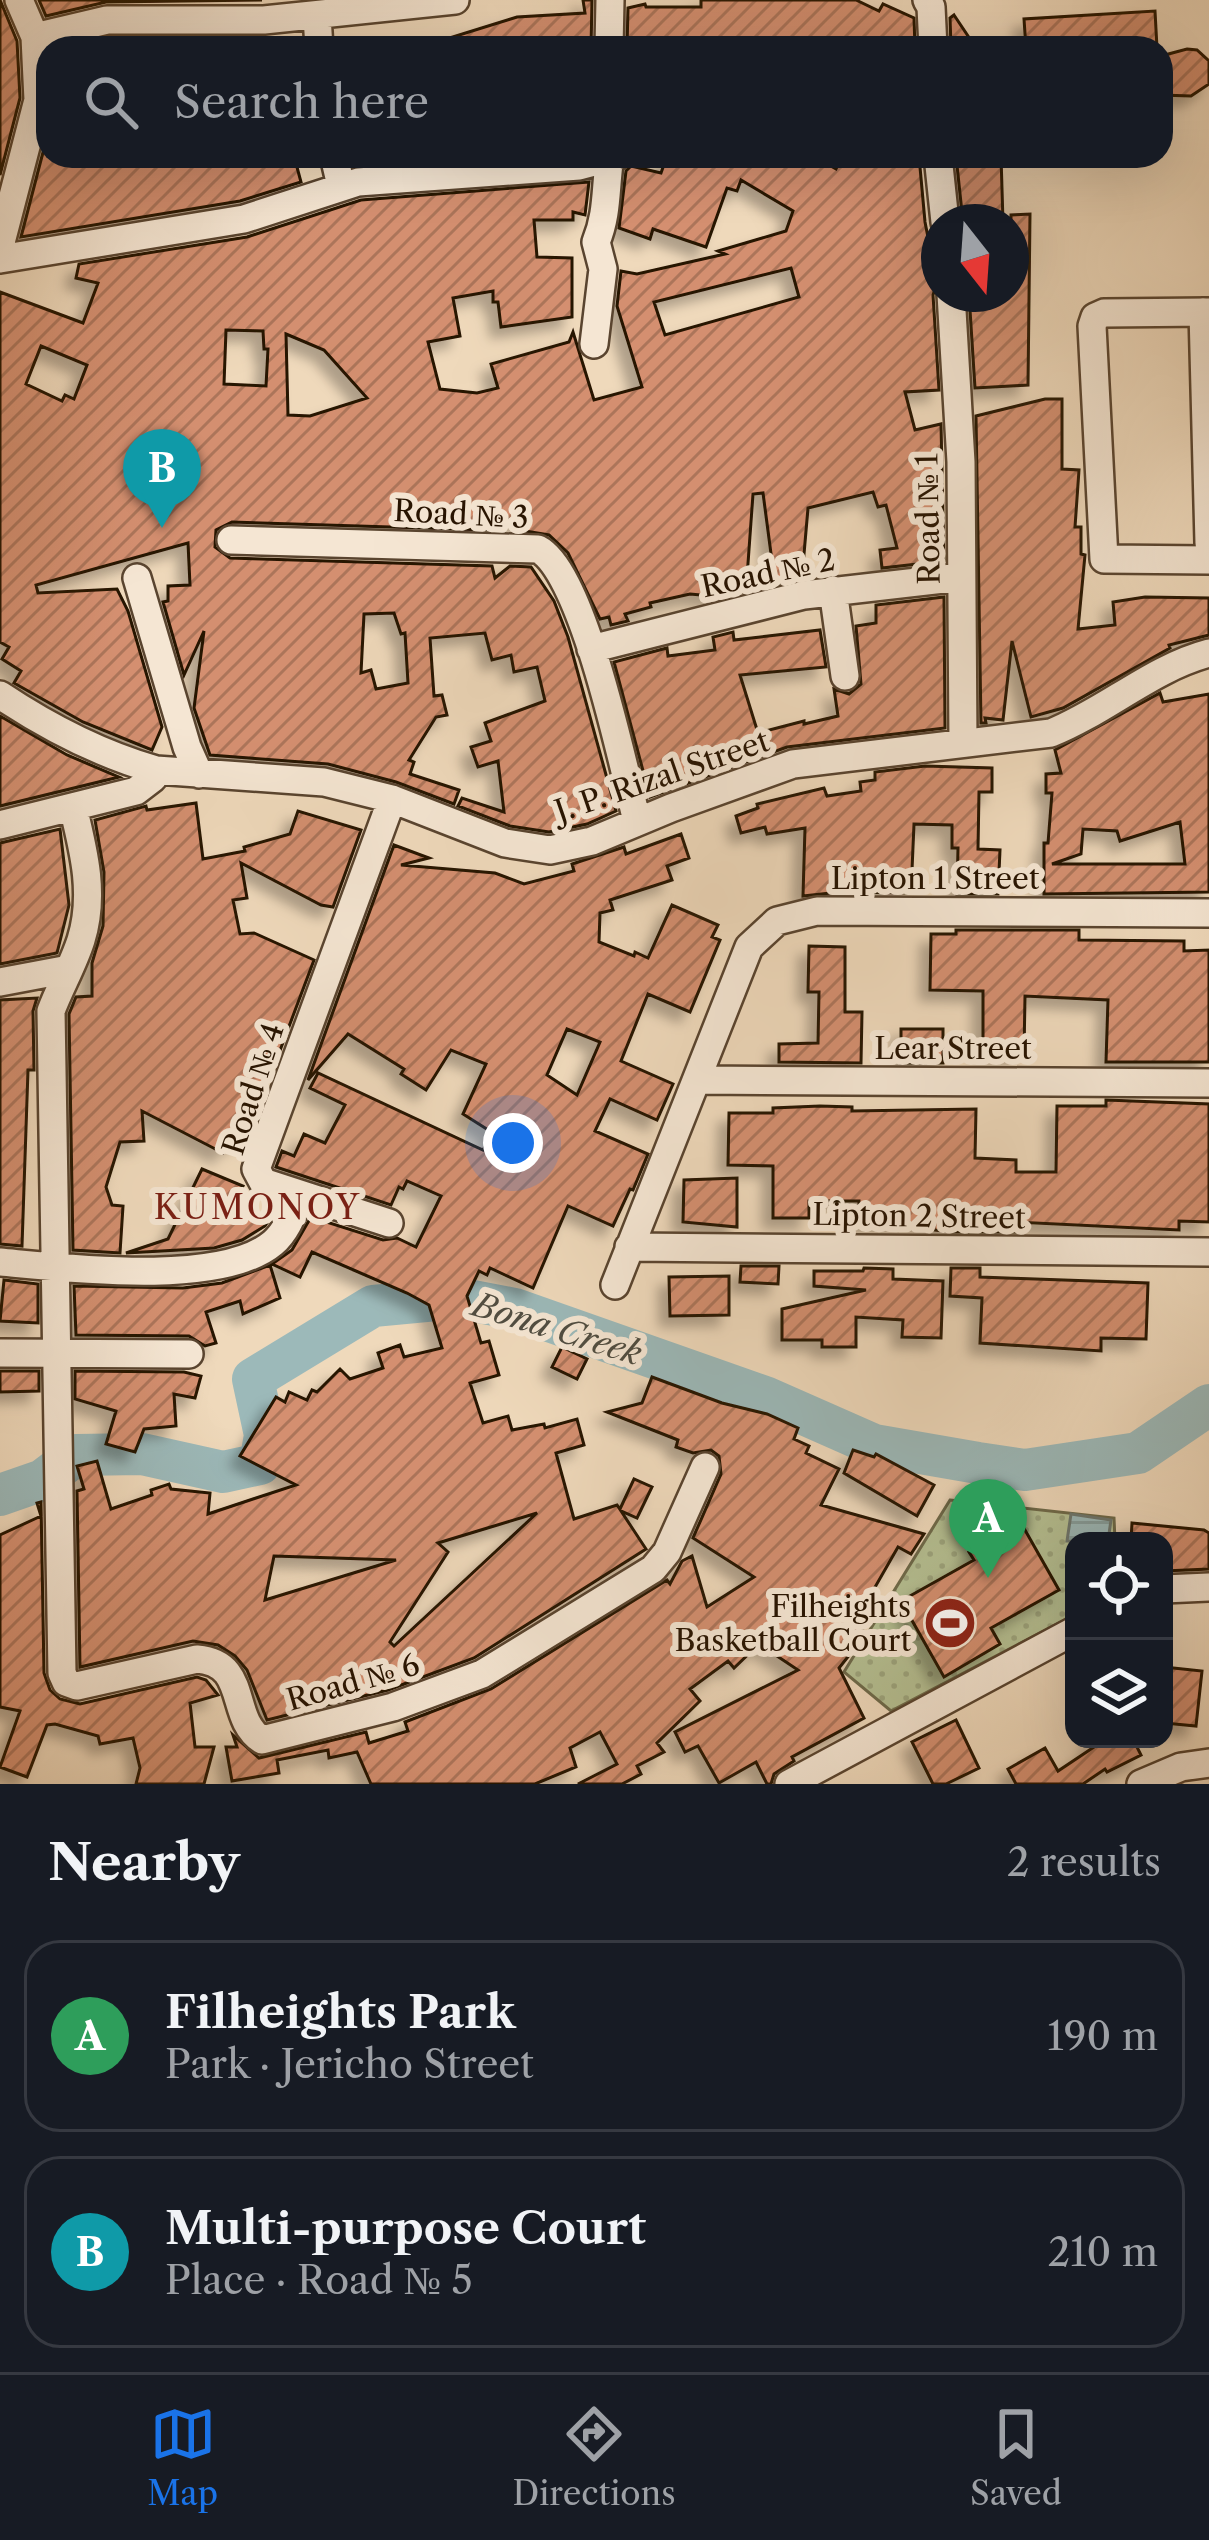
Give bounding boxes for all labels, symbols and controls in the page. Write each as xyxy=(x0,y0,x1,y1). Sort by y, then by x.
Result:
search box xyxy=(36,36,1173,168)
icon: search xyxy=(78,69,144,135)
text: Search here xyxy=(174,74,429,130)
north arrow xyxy=(921,204,1029,312)
pin: B xyxy=(123,429,201,528)
street label: Road № 1 xyxy=(908,453,948,585)
street label: Road № 3 xyxy=(392,492,530,536)
street label: Road № 2 xyxy=(698,541,838,605)
street label: J. P. Rizal Street xyxy=(546,722,774,831)
street label: Lipton 1 Street xyxy=(831,860,1040,897)
street label: Road № 4 xyxy=(214,1019,292,1159)
street label: Lear Street xyxy=(874,1030,1032,1067)
your location xyxy=(483,1113,543,1173)
district label: KUMONOY xyxy=(154,1187,362,1228)
street label: Lipton 2 Street xyxy=(812,1196,1026,1236)
water label: Bona Creek xyxy=(465,1283,646,1374)
pin: A xyxy=(949,1479,1027,1578)
map controls xyxy=(1065,1532,1173,1748)
button: locate xyxy=(1065,1532,1173,1640)
place label: Filheights Basketball Court xyxy=(675,1588,911,1659)
sports icon: Filheights Basketball Court xyxy=(922,1595,978,1651)
button: layers xyxy=(1065,1640,1173,1748)
street label: Road № 6 xyxy=(282,1645,424,1719)
text: Nearby xyxy=(48,1831,240,1893)
text: 2 results xyxy=(1007,1838,1161,1886)
text: Filheights Park xyxy=(165,1984,516,2040)
text: A xyxy=(75,2012,105,2060)
text: 190 m xyxy=(1047,2012,1158,2060)
text: Park · Jericho Street xyxy=(165,2040,534,2088)
text: Multi-purpose Court xyxy=(165,2200,646,2256)
text: B xyxy=(76,2228,105,2276)
text: 210 m xyxy=(1048,2228,1158,2276)
text: Place · Road № 5 xyxy=(165,2256,473,2304)
tab: Map xyxy=(147,2401,218,2514)
tab: Directions xyxy=(513,2401,676,2514)
tab: Saved xyxy=(970,2401,1062,2514)

